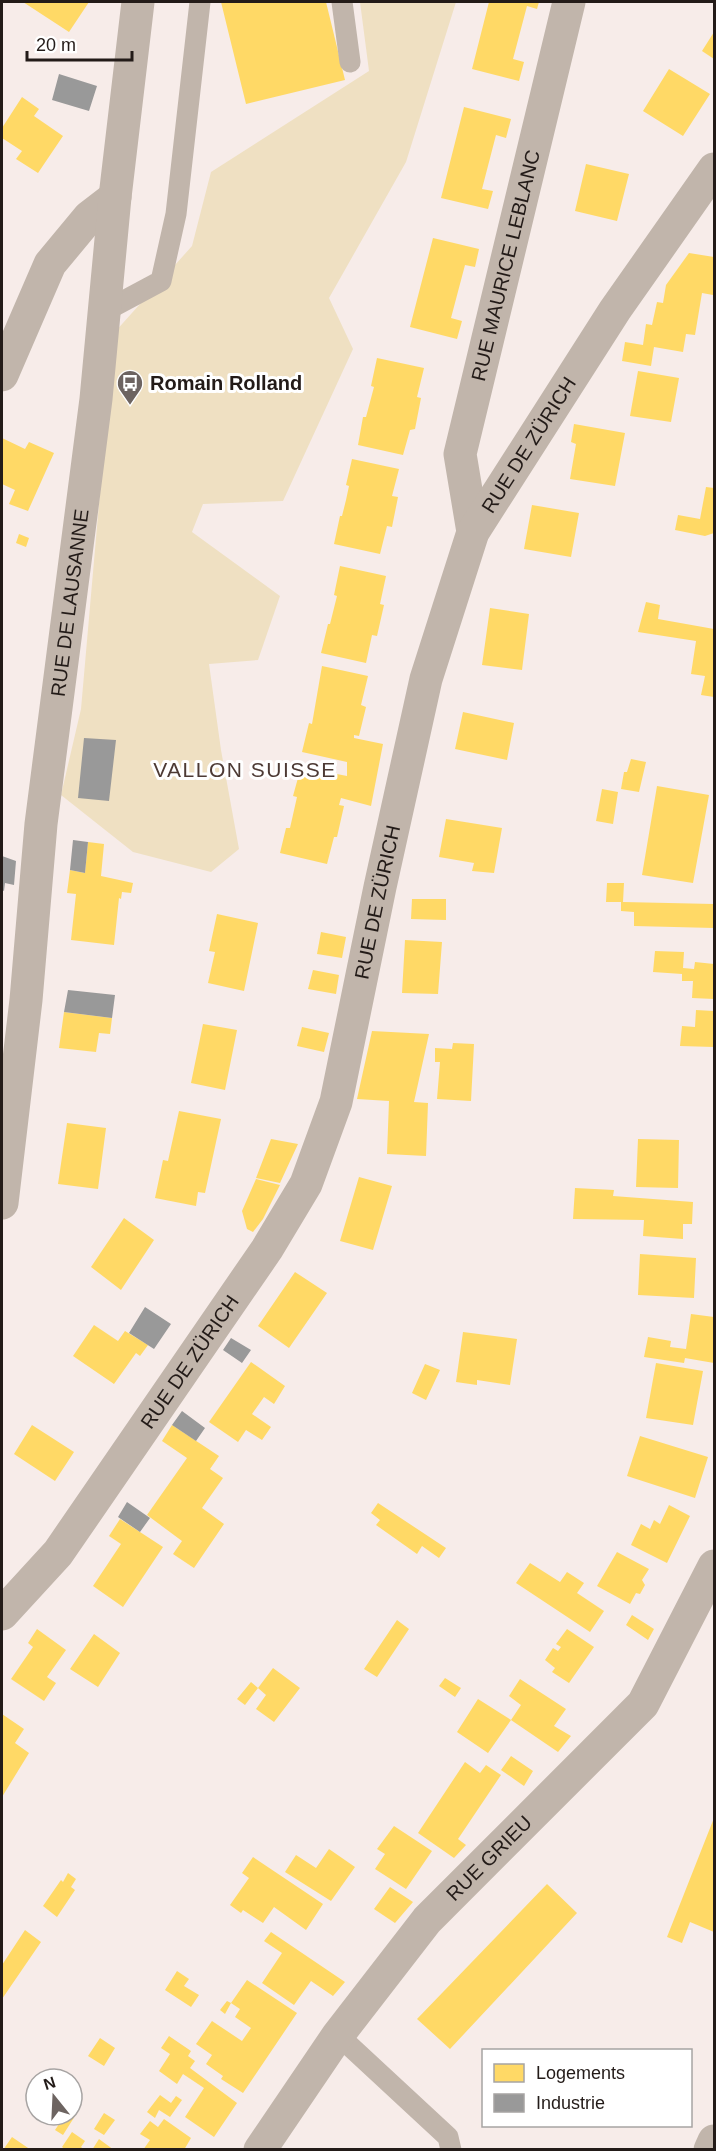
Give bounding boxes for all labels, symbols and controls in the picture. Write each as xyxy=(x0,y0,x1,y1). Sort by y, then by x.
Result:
scale bar xyxy=(27,24,132,62)
text: 20 m xyxy=(36,35,76,55)
street label: RUE MAURICE LEBLANC xyxy=(467,148,544,383)
bus stop icon: Romain Rolland xyxy=(115,368,145,406)
place label: Romain Rolland xyxy=(150,372,302,394)
street label: RUE DE ZÜRICH xyxy=(477,373,580,517)
street label: RUE DE LAUSANNE xyxy=(47,508,93,698)
district label: VALLON SUISSE xyxy=(153,758,337,781)
street label: RUE DE ZÜRICH xyxy=(350,823,404,981)
street label: RUE DE ZÜRICH xyxy=(136,1291,243,1432)
street label: RUE GRIEU xyxy=(442,1811,536,1905)
legend xyxy=(482,2049,692,2127)
text: Logements xyxy=(536,2063,625,2083)
north arrow xyxy=(24,2067,84,2127)
text: N xyxy=(41,2073,58,2093)
text: Industrie xyxy=(536,2093,605,2113)

